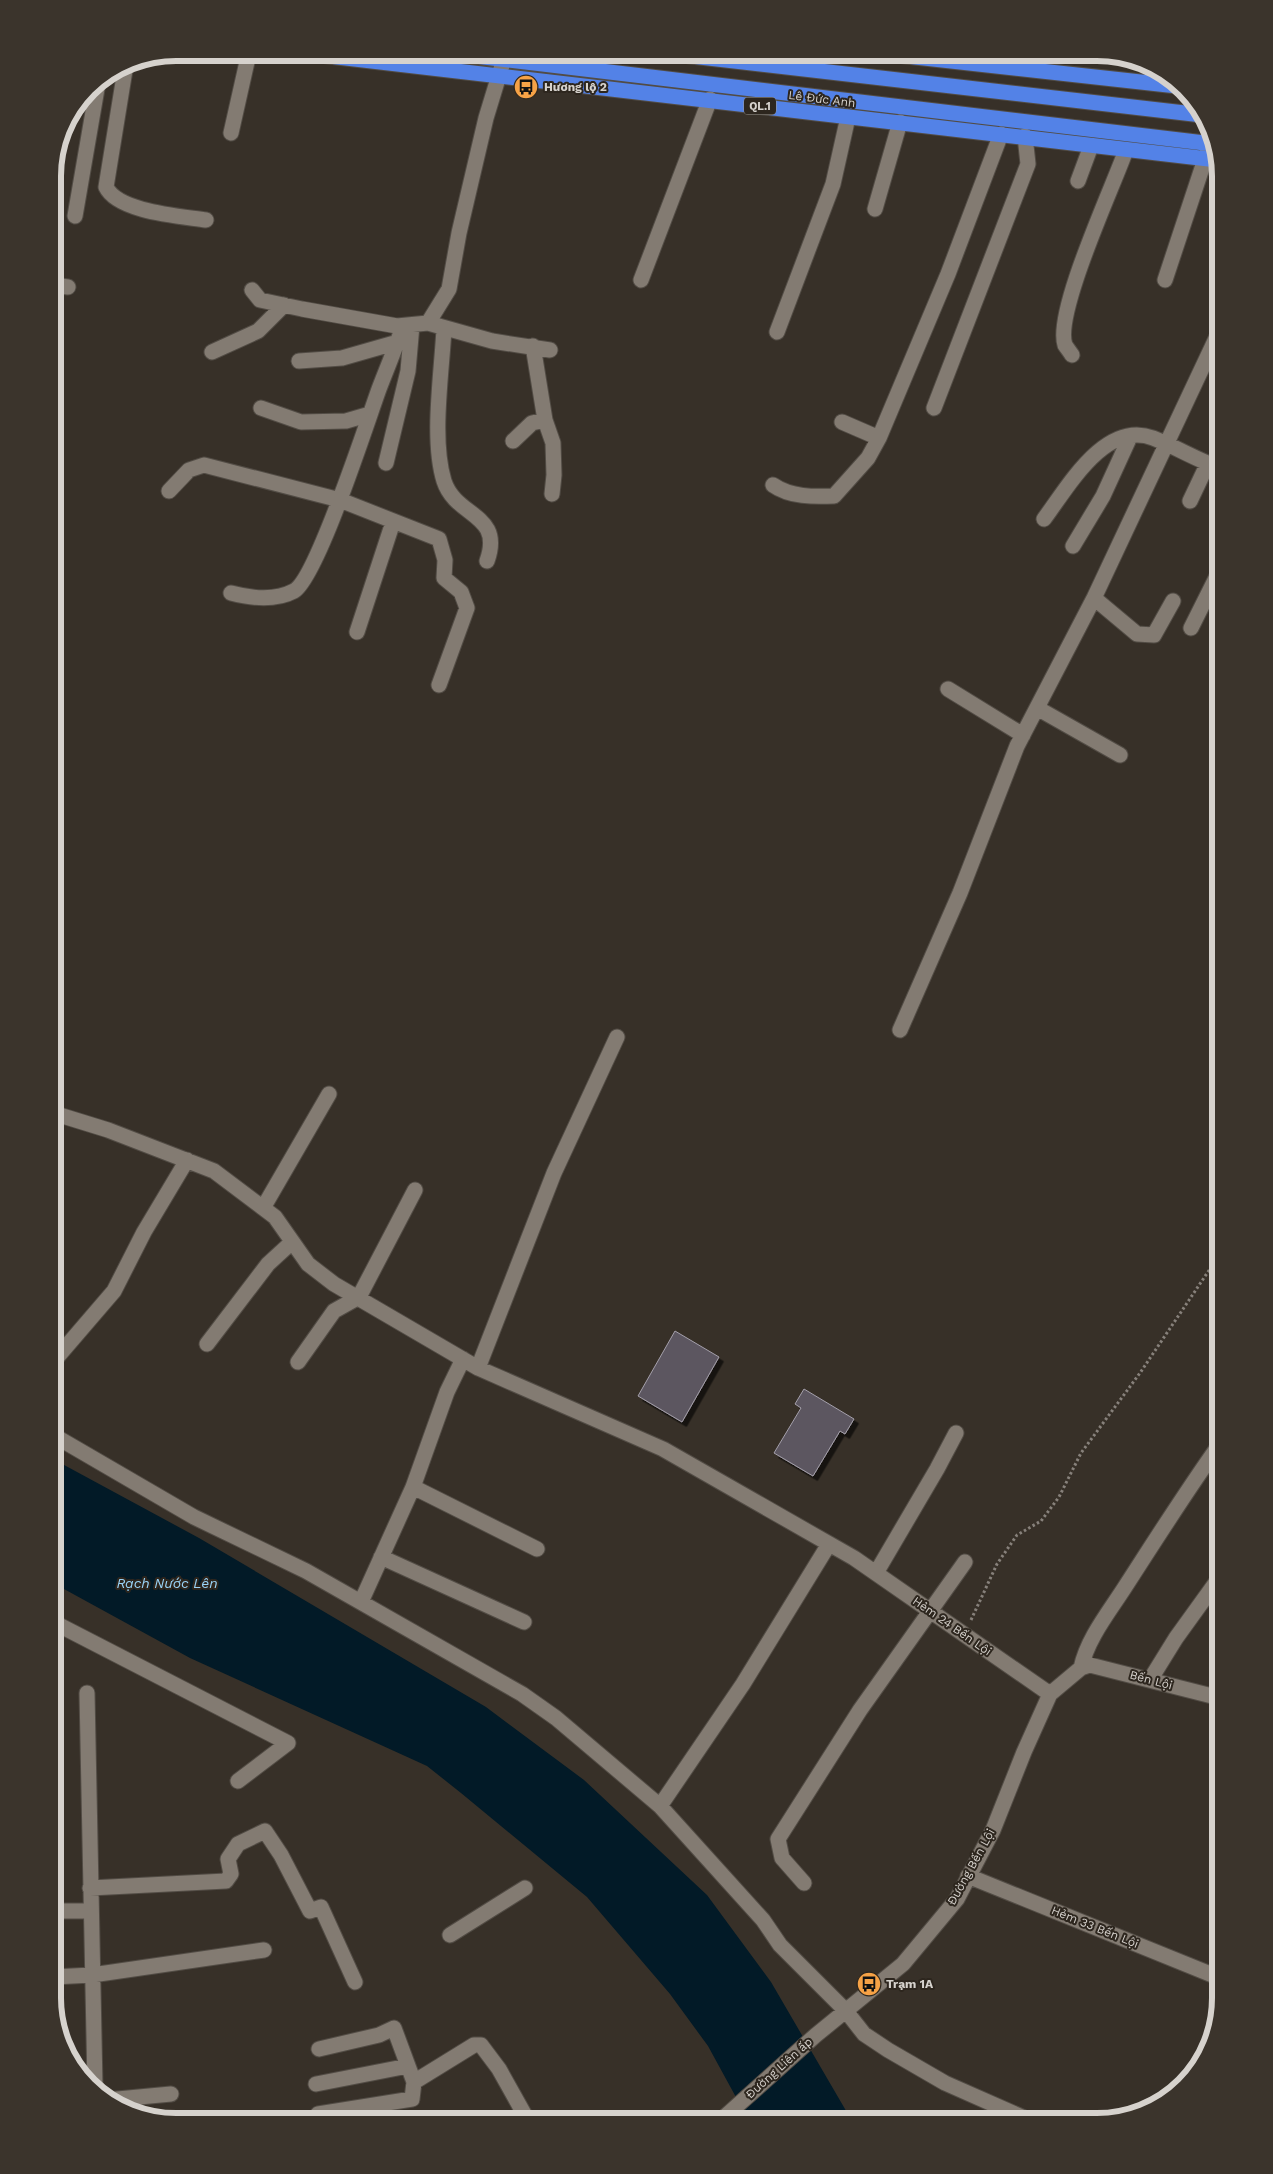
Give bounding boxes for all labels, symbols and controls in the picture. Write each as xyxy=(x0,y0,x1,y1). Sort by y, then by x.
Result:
bus stop icon: Hương lộ 2 xyxy=(513,74,539,100)
place label: Hương lộ 2 xyxy=(544,80,607,94)
street label: Lê Đức Anh xyxy=(788,88,856,110)
road number: QL.1 xyxy=(744,98,776,114)
water label: Rạch Nước Lên xyxy=(116,1575,218,1591)
street label: Hẻm 24 Bến Lội xyxy=(910,1594,994,1658)
street label: Bến Lội xyxy=(1128,1668,1174,1692)
street label: Đường Bến Lội xyxy=(944,1826,998,1908)
street label: Hẻm 33 Bến Lội xyxy=(1049,1903,1141,1951)
bus stop icon: Trạm 1A xyxy=(856,1971,882,1997)
place label: Trạm 1A xyxy=(886,1977,934,1991)
street label: Đường Liên ấp xyxy=(743,2035,815,2101)

